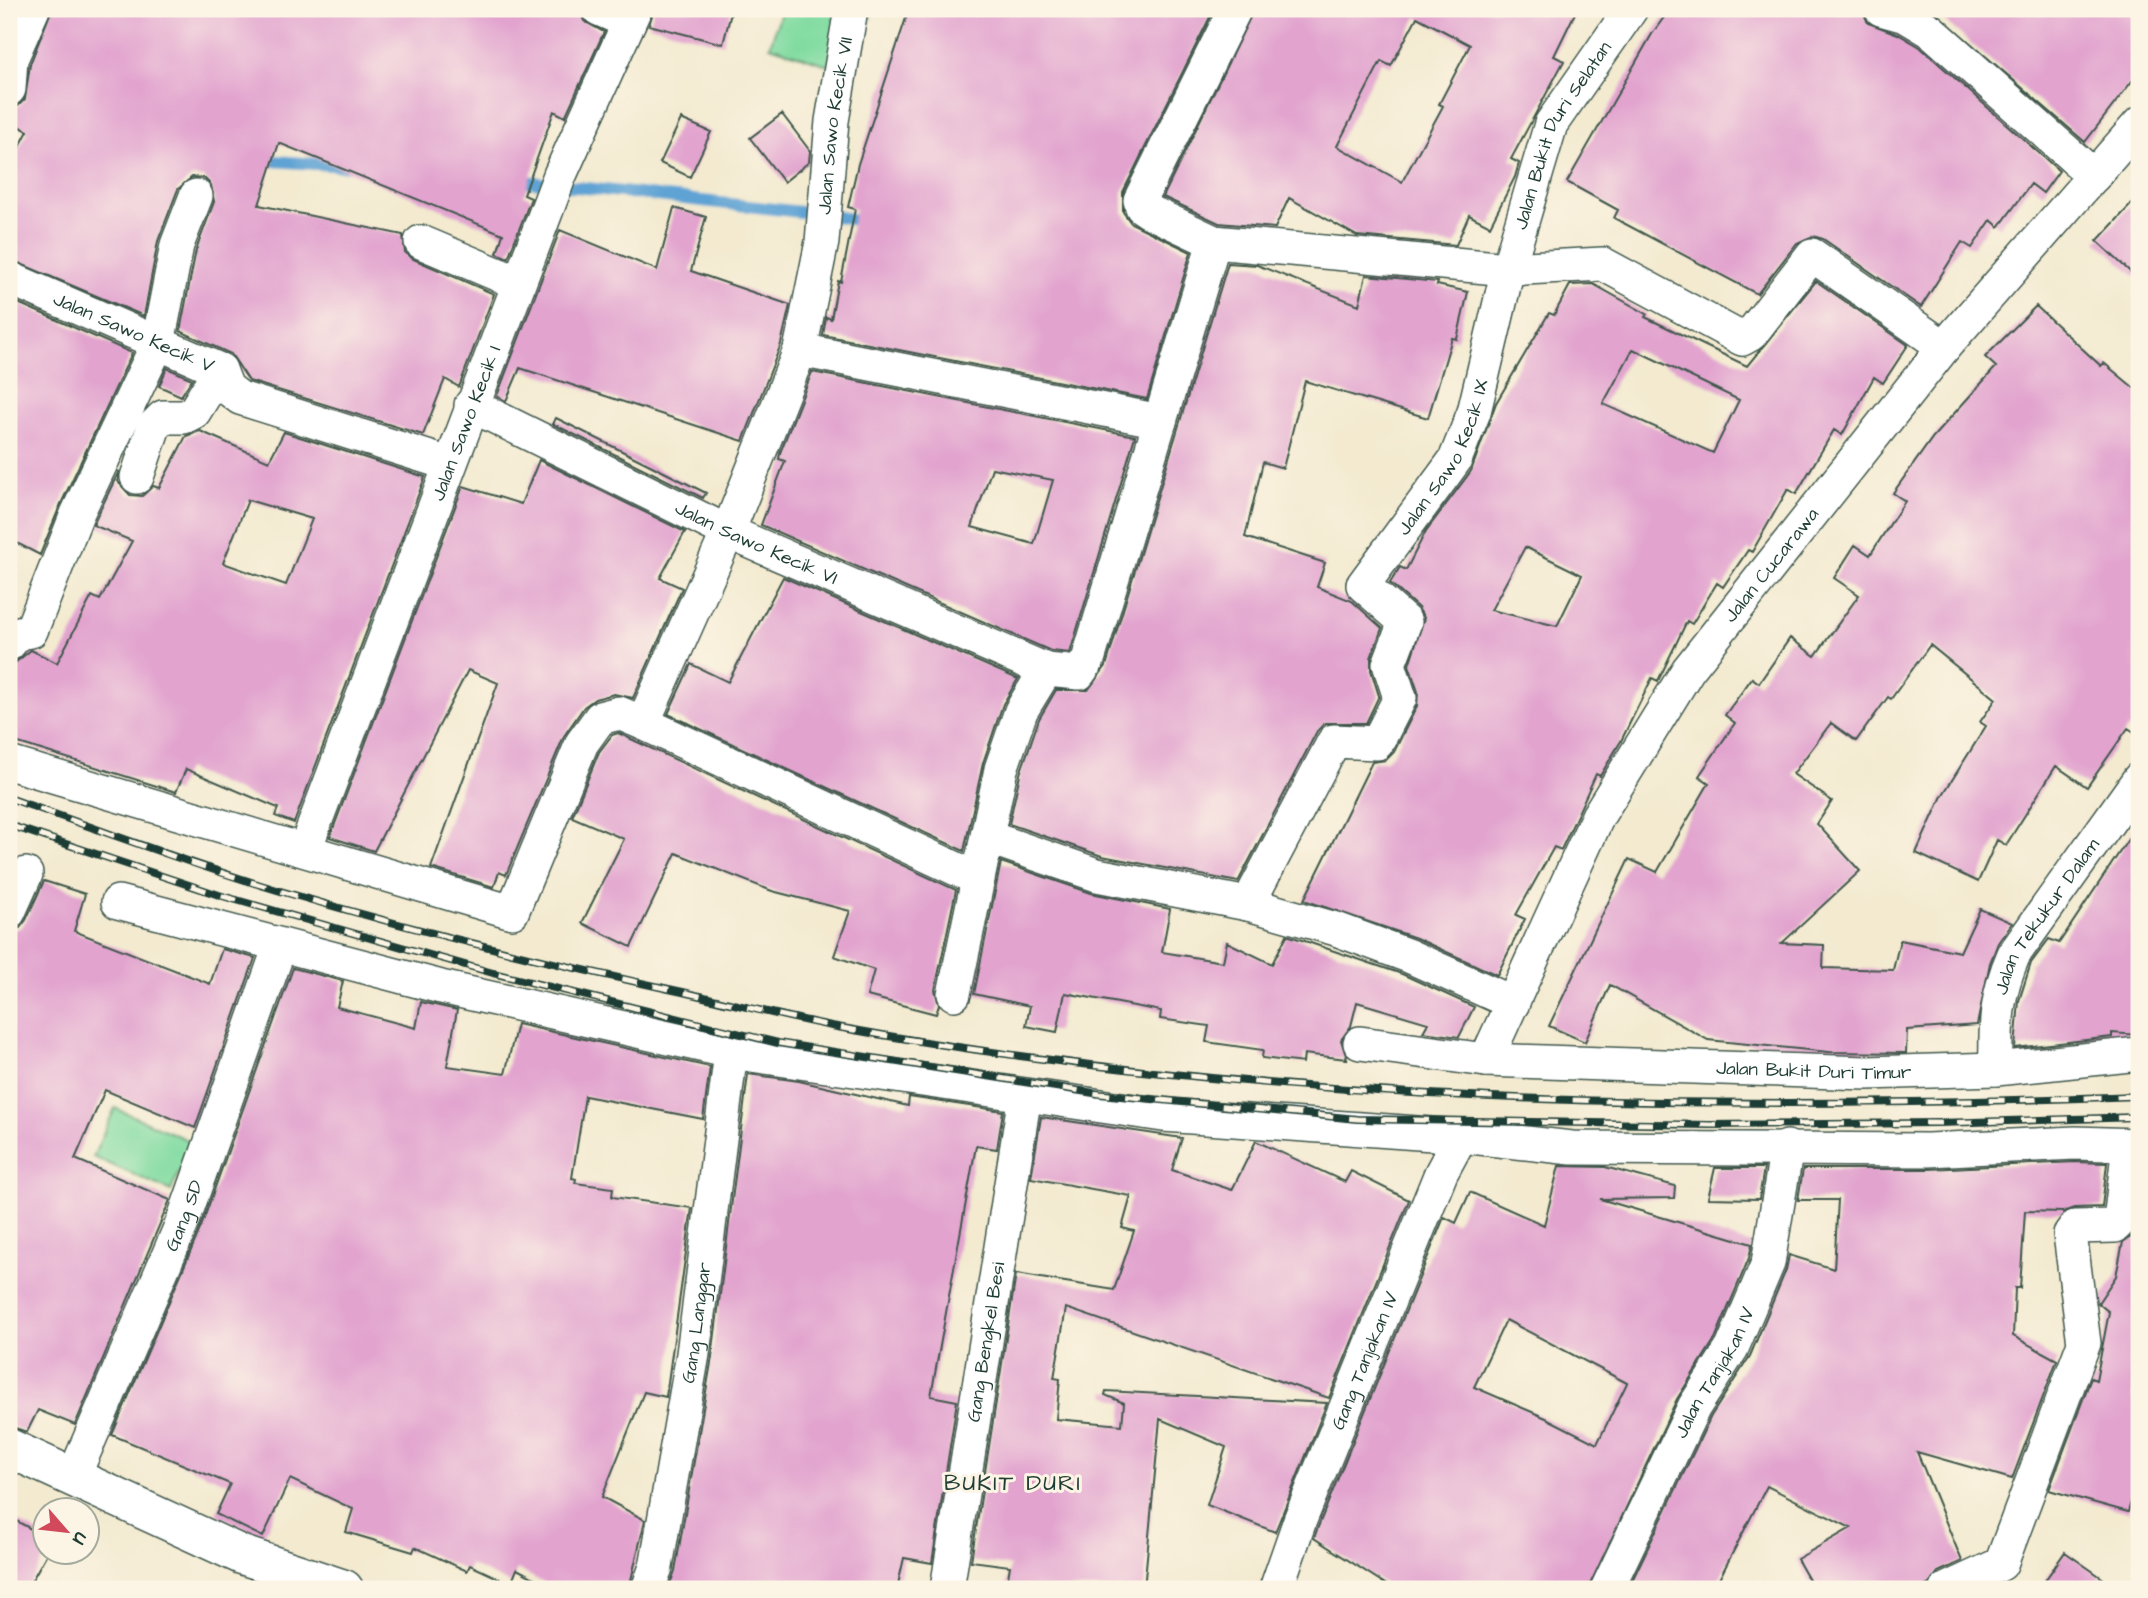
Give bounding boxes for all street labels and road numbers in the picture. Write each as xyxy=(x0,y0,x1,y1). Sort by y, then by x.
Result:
street label: Jalan Sawo Kecik VII xyxy=(811,35,860,216)
street label: Jalan Bukit Duri Selatan xyxy=(1507,36,1618,233)
street label: Jalan Sawo Kecik V xyxy=(49,285,218,379)
street label: Jalan Sawo Kecik I xyxy=(425,342,508,505)
street label: Jalan Sawo Kecik IX xyxy=(1391,376,1495,541)
street label: Jalan Sawo Kecik VI xyxy=(670,494,842,591)
street label: Jalan Cucarawa xyxy=(1717,502,1825,628)
street label: Jalan Tekukur Dalam xyxy=(1987,833,2106,998)
street label: Jalan Bukit Duri Timur xyxy=(1716,1054,1912,1087)
street label: Gang SD xyxy=(158,1176,210,1255)
street label: Gang Langgar xyxy=(675,1260,718,1385)
street label: Gang Bengkel Besi xyxy=(960,1260,1012,1424)
street label: Gang Tanjakan IV xyxy=(1325,1287,1405,1434)
street label: Jalan Tanjakan IV xyxy=(1668,1303,1761,1443)

